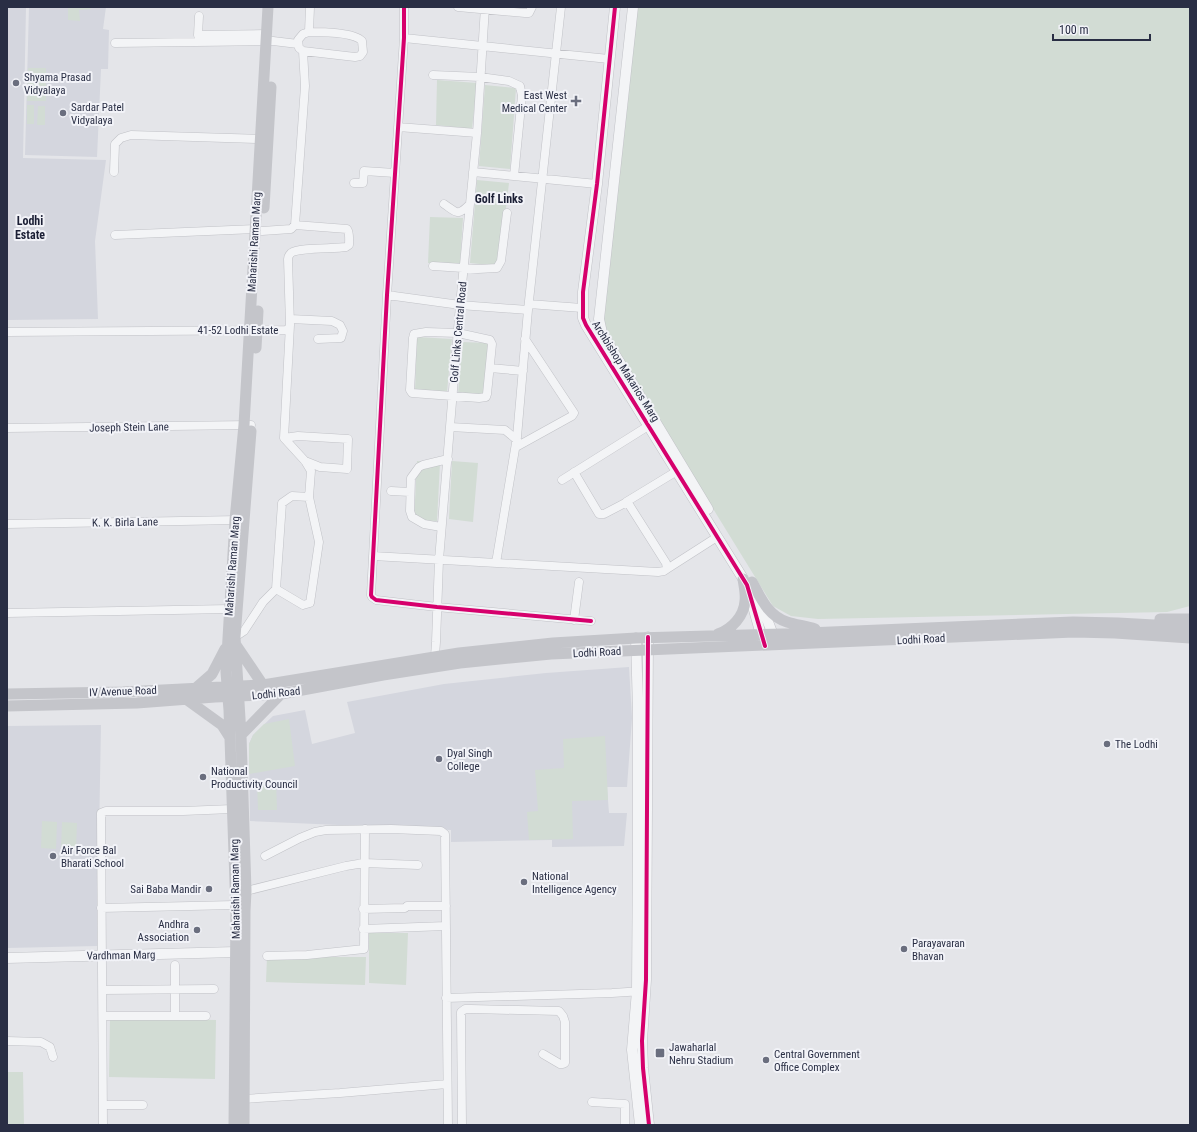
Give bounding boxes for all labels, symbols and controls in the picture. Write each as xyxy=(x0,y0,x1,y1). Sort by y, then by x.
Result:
scale bar xyxy=(1053,16,1150,42)
text: 100 m xyxy=(1059,23,1089,37)
place label: Shyama Prasad Vidyalaya xyxy=(24,71,91,97)
marker: Shyama Prasad Vidyalaya xyxy=(11,78,21,88)
place label: East West Medical Center xyxy=(502,89,568,115)
marker: East West Medical Center xyxy=(570,95,582,107)
place label: Sardar Patel Vidyalaya xyxy=(71,101,124,127)
marker: Sardar Patel Vidyalaya xyxy=(58,108,68,118)
street label: Maharishi Raman Marg xyxy=(245,192,264,292)
district label: Golf Links xyxy=(475,192,524,206)
district label: Lodhi Estate xyxy=(15,214,45,242)
street label: Golf Links Central Road xyxy=(448,281,469,383)
street label: Archbishop Makarios Marg xyxy=(589,318,662,424)
street label: 41-52 Lodhi Estate xyxy=(198,324,278,337)
street label: Joseph Stein Lane xyxy=(89,420,169,435)
street label: K. K. Birla Lane xyxy=(92,515,158,530)
street label: Maharishi Raman Marg xyxy=(223,516,242,616)
street label: Lodhi Road xyxy=(896,632,946,647)
street label: Lodhi Road xyxy=(572,645,622,660)
street label: IV Avenue Road xyxy=(89,684,157,699)
street label: Lodhi Road xyxy=(251,684,301,703)
place label: The Lodhi xyxy=(1115,738,1158,751)
marker: The Lodhi xyxy=(1102,739,1112,749)
place label: Dyal Singh College xyxy=(447,747,492,773)
marker: Dyal Singh College xyxy=(434,754,444,764)
place label: National Productivity Council xyxy=(211,765,298,791)
marker: National Productivity Council xyxy=(198,772,208,782)
street label: Maharishi Raman Marg xyxy=(228,839,243,939)
place label: Air Force Bal Bharati School xyxy=(61,844,124,870)
marker: Air Force Bal Bharati School xyxy=(48,851,58,861)
place label: National Intelligence Agency xyxy=(532,870,617,896)
marker: National Intelligence Agency xyxy=(519,877,529,887)
place label: Sai Baba Mandir xyxy=(130,883,202,896)
marker: Sai Baba Mandir xyxy=(204,884,214,894)
place label: Andhra Association xyxy=(138,918,189,944)
marker: Andhra Association xyxy=(192,925,202,935)
place label: Parayavaran Bhavan xyxy=(912,937,965,963)
marker: Parayavaran Bhavan xyxy=(899,944,909,954)
street label: Vardhman Marg xyxy=(86,948,156,963)
place label: Jawaharlal Nehru Stadium xyxy=(669,1041,733,1067)
marker: Jawaharlal Nehru Stadium xyxy=(654,1047,666,1059)
place label: Central Government Office Complex xyxy=(774,1048,860,1074)
marker: Central Government Office Complex xyxy=(761,1055,771,1065)

